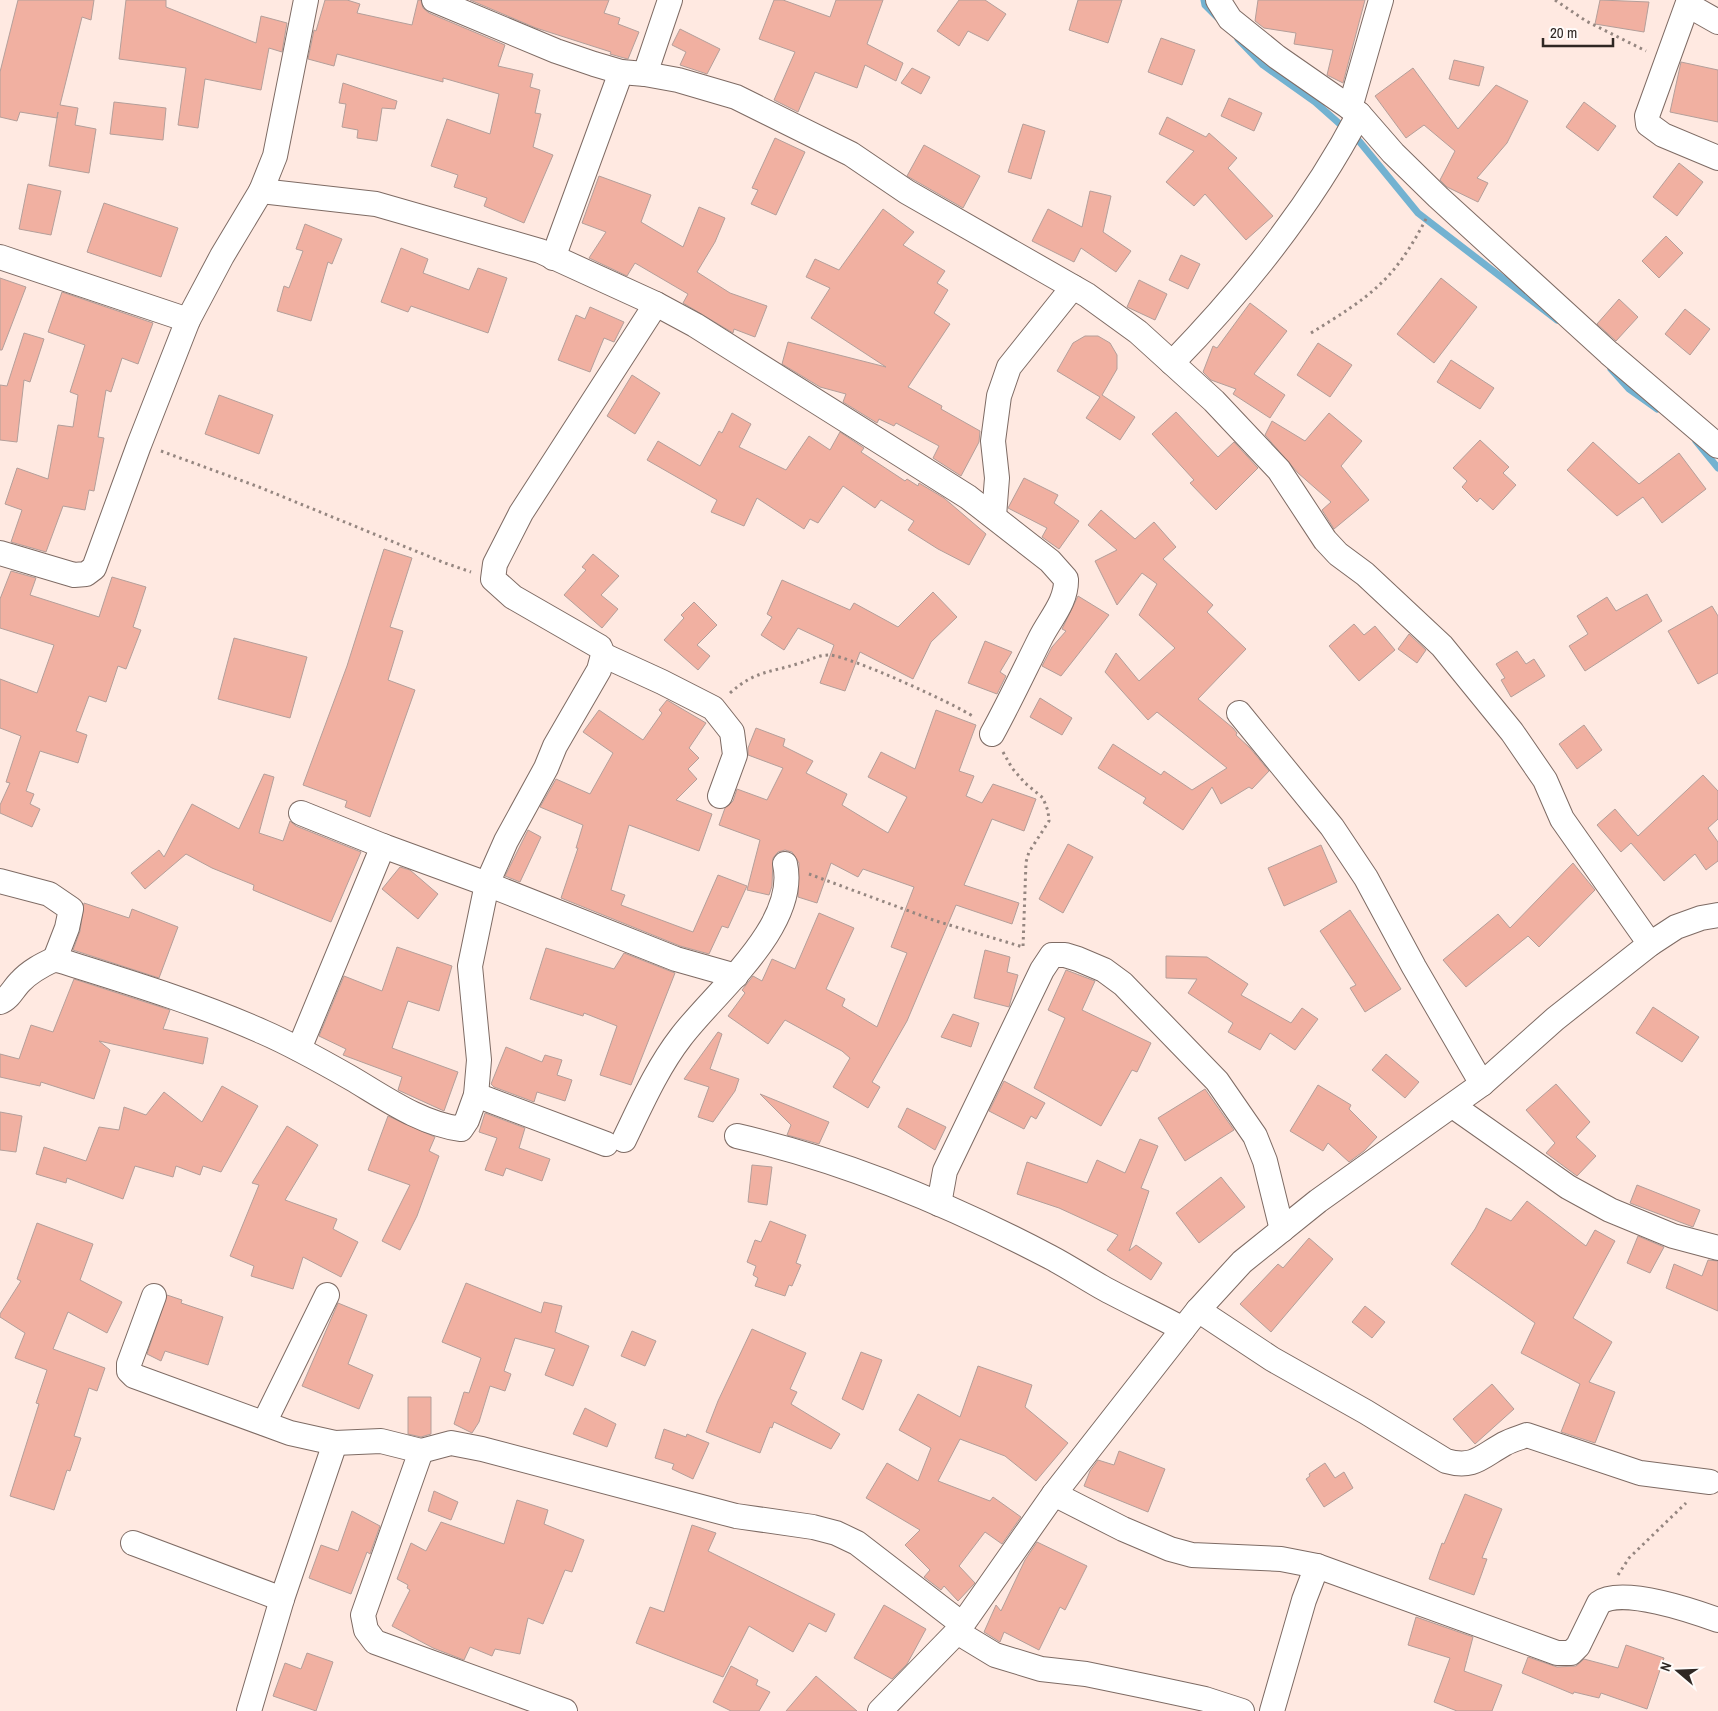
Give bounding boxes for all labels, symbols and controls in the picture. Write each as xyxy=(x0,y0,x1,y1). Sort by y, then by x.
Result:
scale bar xyxy=(1543,15,1613,47)
text: 20 m xyxy=(1550,22,1577,43)
north arrow xyxy=(1653,1646,1703,1696)
text: N xyxy=(1656,1660,1676,1674)

